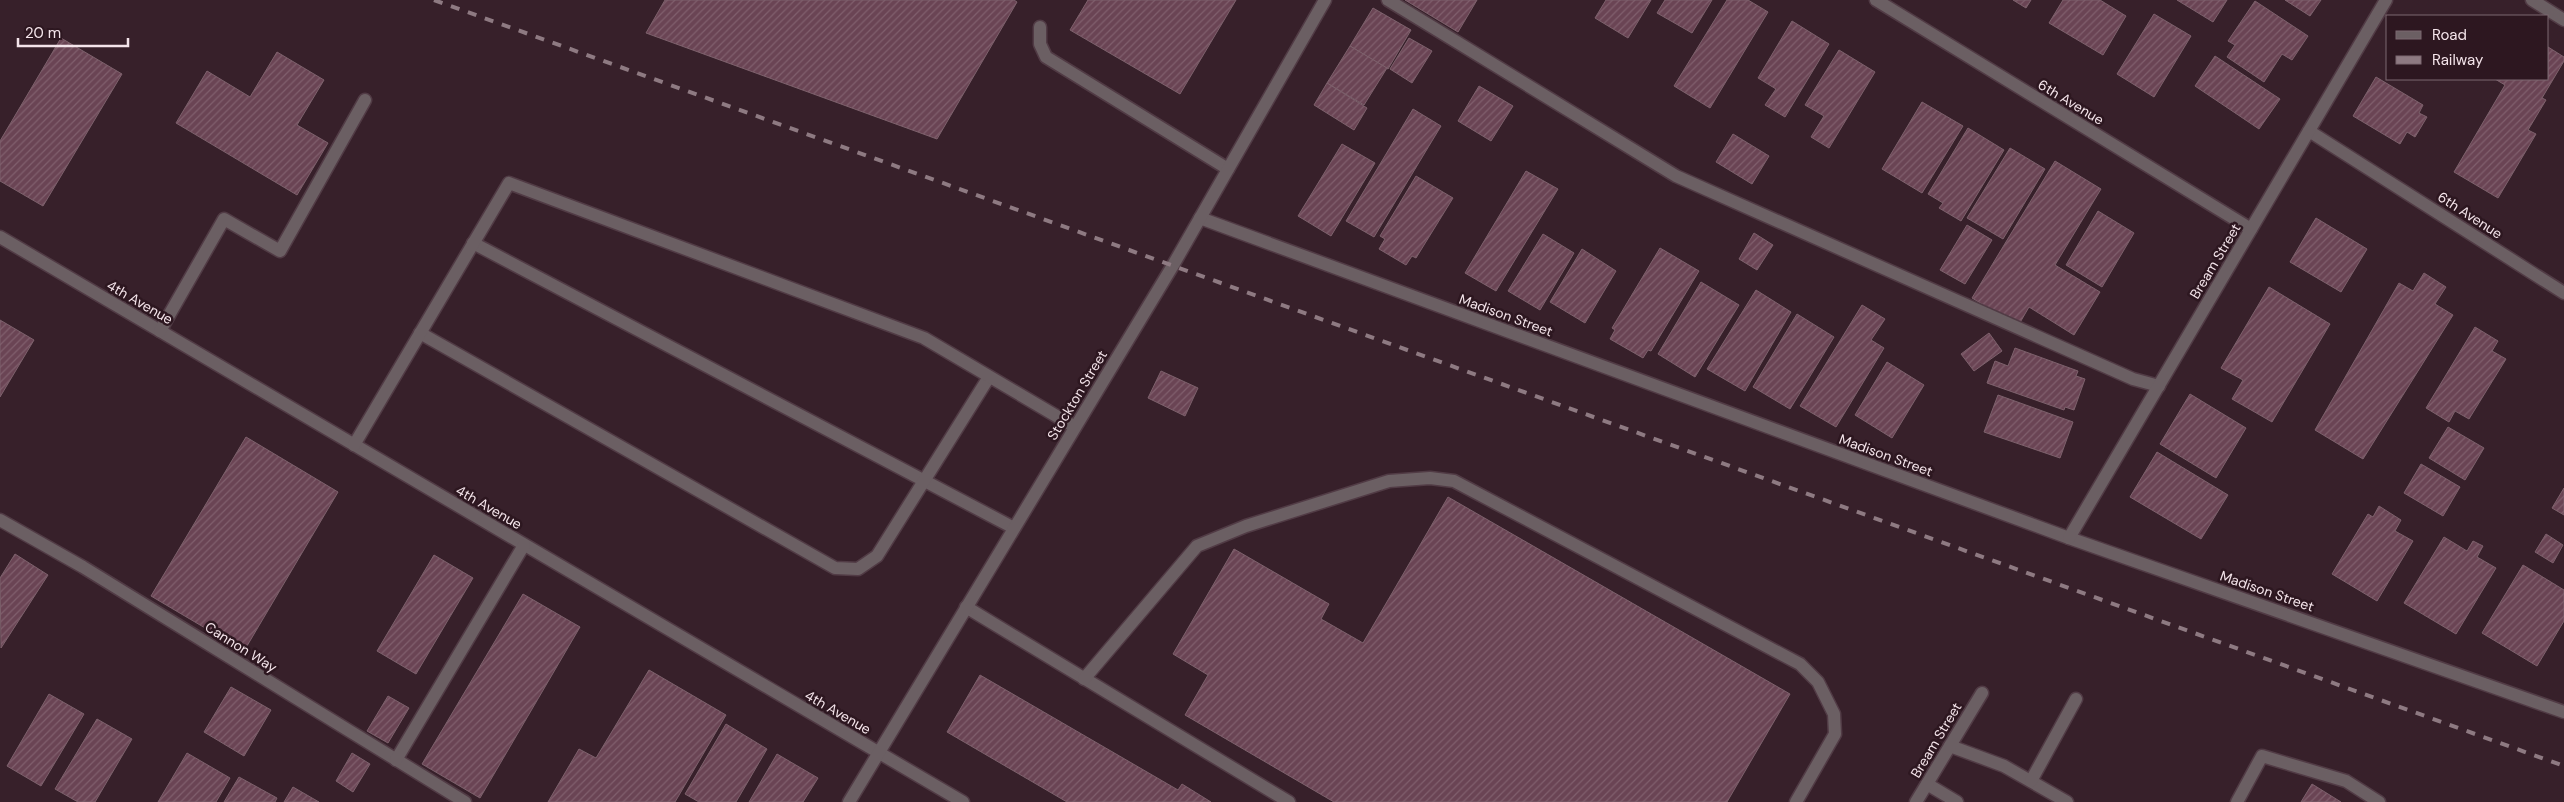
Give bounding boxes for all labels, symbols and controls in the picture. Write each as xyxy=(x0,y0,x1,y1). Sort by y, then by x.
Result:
scale bar xyxy=(18,15,128,47)
legend xyxy=(2386,15,2549,80)
text: 20 m xyxy=(25,23,61,43)
text: Road xyxy=(2432,25,2467,45)
text: Railway xyxy=(2432,50,2484,70)
street label: 6th Avenue xyxy=(2035,75,2107,129)
street label: 6th Avenue xyxy=(2434,187,2506,243)
street label: Bream Street xyxy=(2185,220,2245,302)
street label: 4th Avenue xyxy=(104,276,176,328)
street label: Madison Street xyxy=(1457,290,1555,340)
street label: Stockton Street xyxy=(1043,347,1111,443)
street label: Madison Street xyxy=(1837,430,1935,480)
street label: 4th Avenue xyxy=(453,481,525,533)
street label: Madison Street xyxy=(2218,566,2316,616)
street label: Cannon Way xyxy=(202,618,281,676)
street label: 4th Avenue xyxy=(802,686,874,738)
street label: Bream Street xyxy=(1906,699,1966,781)

